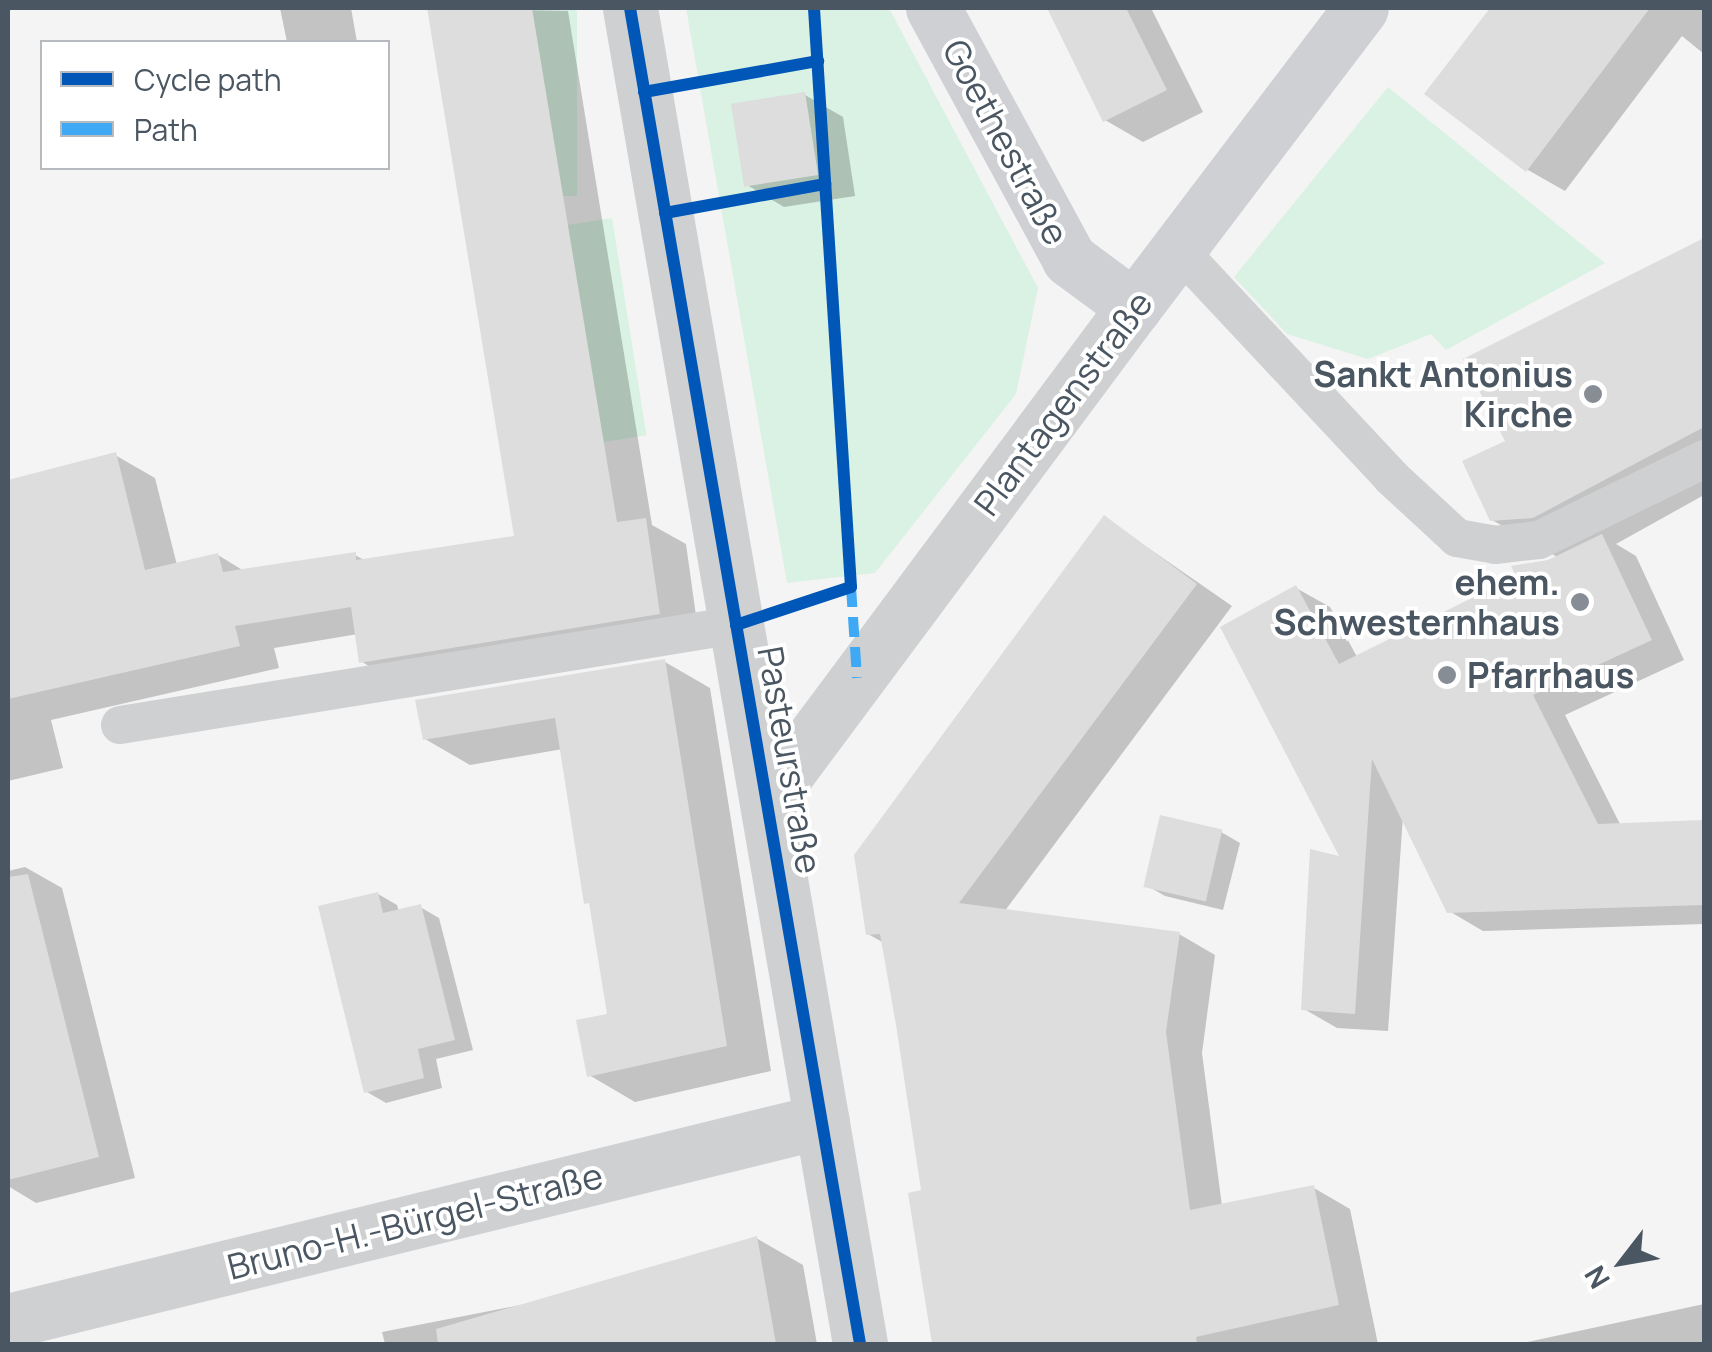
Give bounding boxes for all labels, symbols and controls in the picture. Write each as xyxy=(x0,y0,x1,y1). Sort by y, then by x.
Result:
street label: Goethestraße xyxy=(934,32,1078,252)
legend xyxy=(40,40,390,170)
text: Cycle path xyxy=(134,59,282,100)
text: Path xyxy=(134,109,198,150)
street label: Plantagenstraße xyxy=(965,283,1161,523)
place label: Sankt Antonius Kirche xyxy=(1313,353,1573,435)
marker: Sankt Antonius Kirche xyxy=(1582,383,1604,405)
place label: ehem. Schwesternhaus xyxy=(1274,561,1560,643)
marker: ehem. Schwesternhaus xyxy=(1569,591,1591,613)
street label: Pasteurstraße xyxy=(749,643,831,877)
place label: Pfarrhaus xyxy=(1467,654,1634,696)
marker: Pfarrhaus xyxy=(1436,664,1458,686)
street label: Bruno-H.-Bürgel-Straße xyxy=(223,1154,607,1288)
north arrow xyxy=(1572,1212,1672,1312)
text: N xyxy=(1575,1259,1618,1296)

